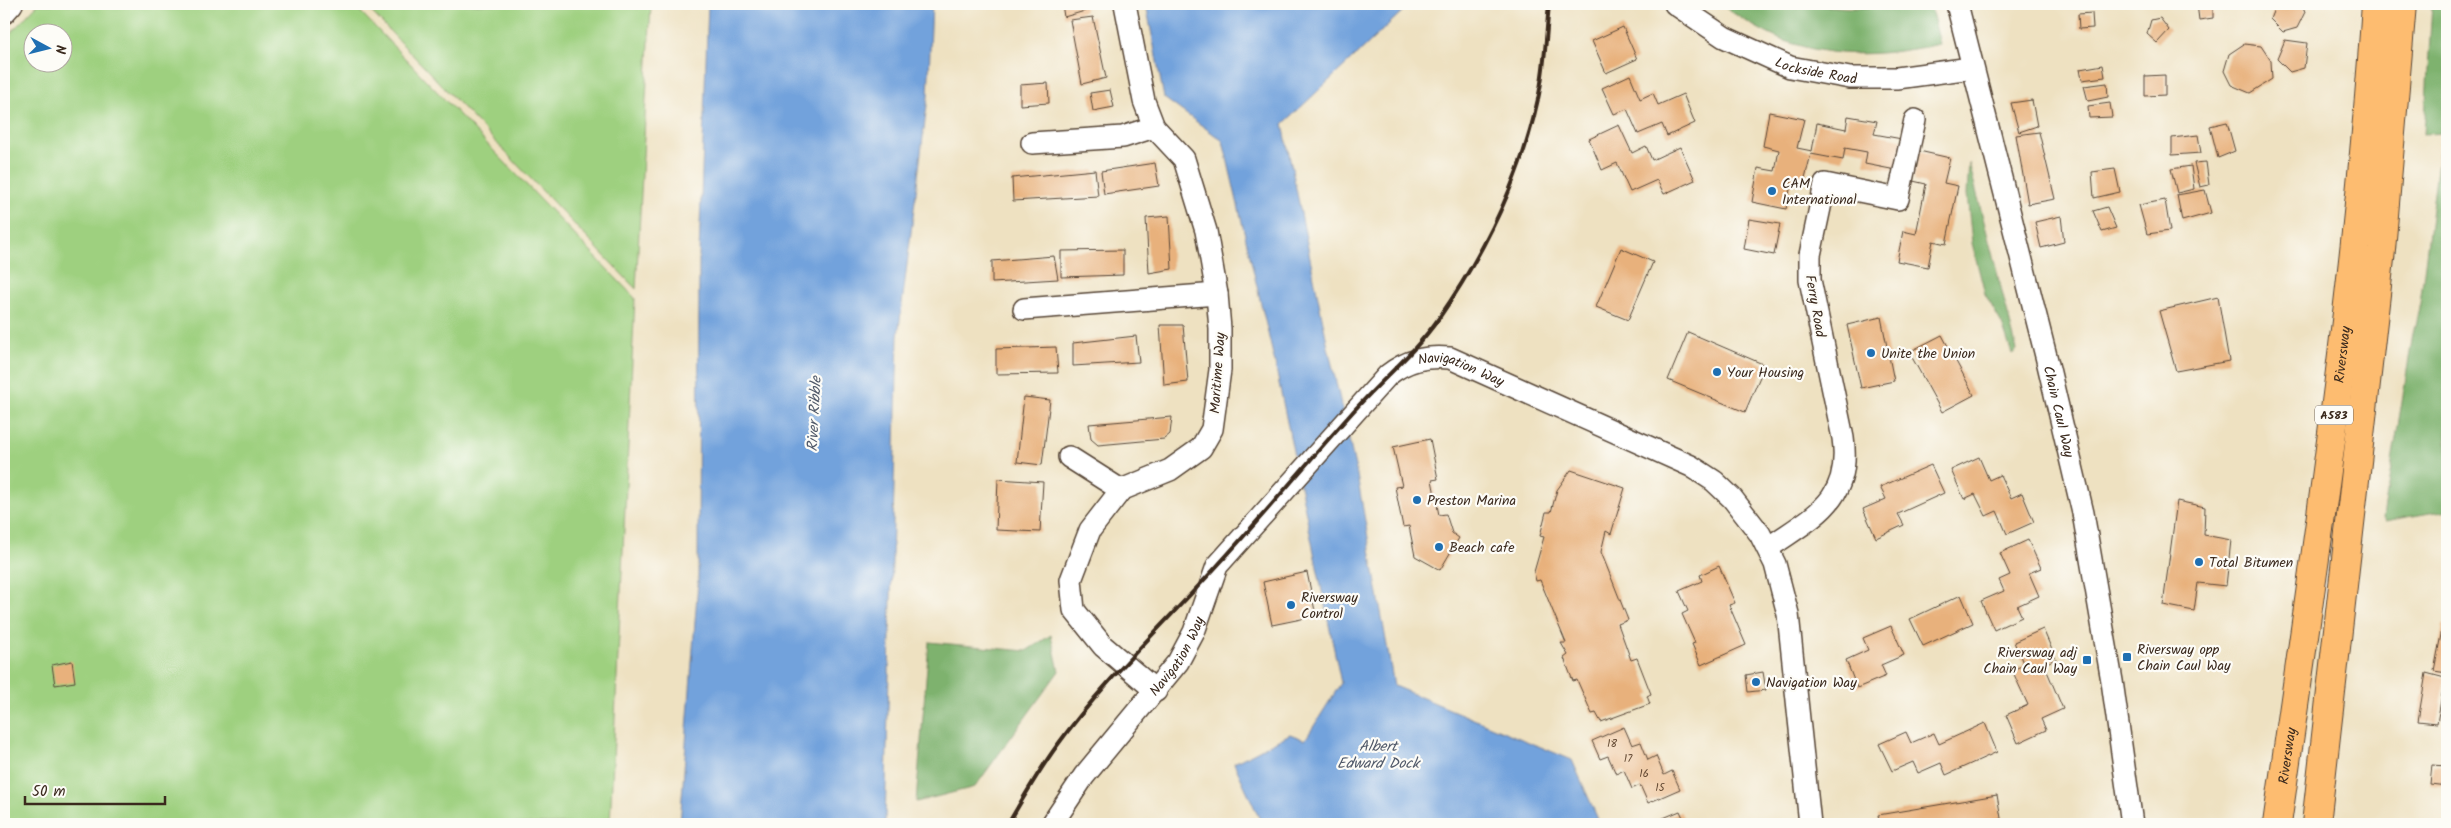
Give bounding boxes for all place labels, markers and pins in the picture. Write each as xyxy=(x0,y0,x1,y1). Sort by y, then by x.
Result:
place label: CAM International xyxy=(1782,173,1857,211)
marker: CAM International xyxy=(1766,185,1778,197)
place label: Unite the Union xyxy=(1881,343,1975,365)
marker: Unite the Union xyxy=(1865,347,1877,359)
place label: Your Housing xyxy=(1727,362,1804,384)
marker: Your Housing xyxy=(1711,366,1723,378)
place label: Preston Marina xyxy=(1427,490,1516,512)
marker: Preston Marina xyxy=(1411,494,1423,506)
place label: Beach cafe xyxy=(1449,537,1515,559)
marker: Beach cafe xyxy=(1433,541,1445,553)
place label: Total Bitumen xyxy=(2209,552,2293,574)
marker: Total Bitumen xyxy=(2193,556,2205,568)
place label: Riversway Control xyxy=(1301,587,1358,625)
marker: Riversway Control xyxy=(1285,599,1297,611)
place label: Riversway opp Chain Caul Way xyxy=(2137,639,2231,677)
place label: Riversway adj Chain Caul Way xyxy=(1983,642,2077,680)
marker: Riversway opp Chain Caul Way xyxy=(2121,651,2133,663)
marker: Riversway adj Chain Caul Way xyxy=(2081,654,2093,666)
place label: Navigation Way xyxy=(1766,672,1857,694)
marker: Navigation Way xyxy=(1750,676,1762,688)

